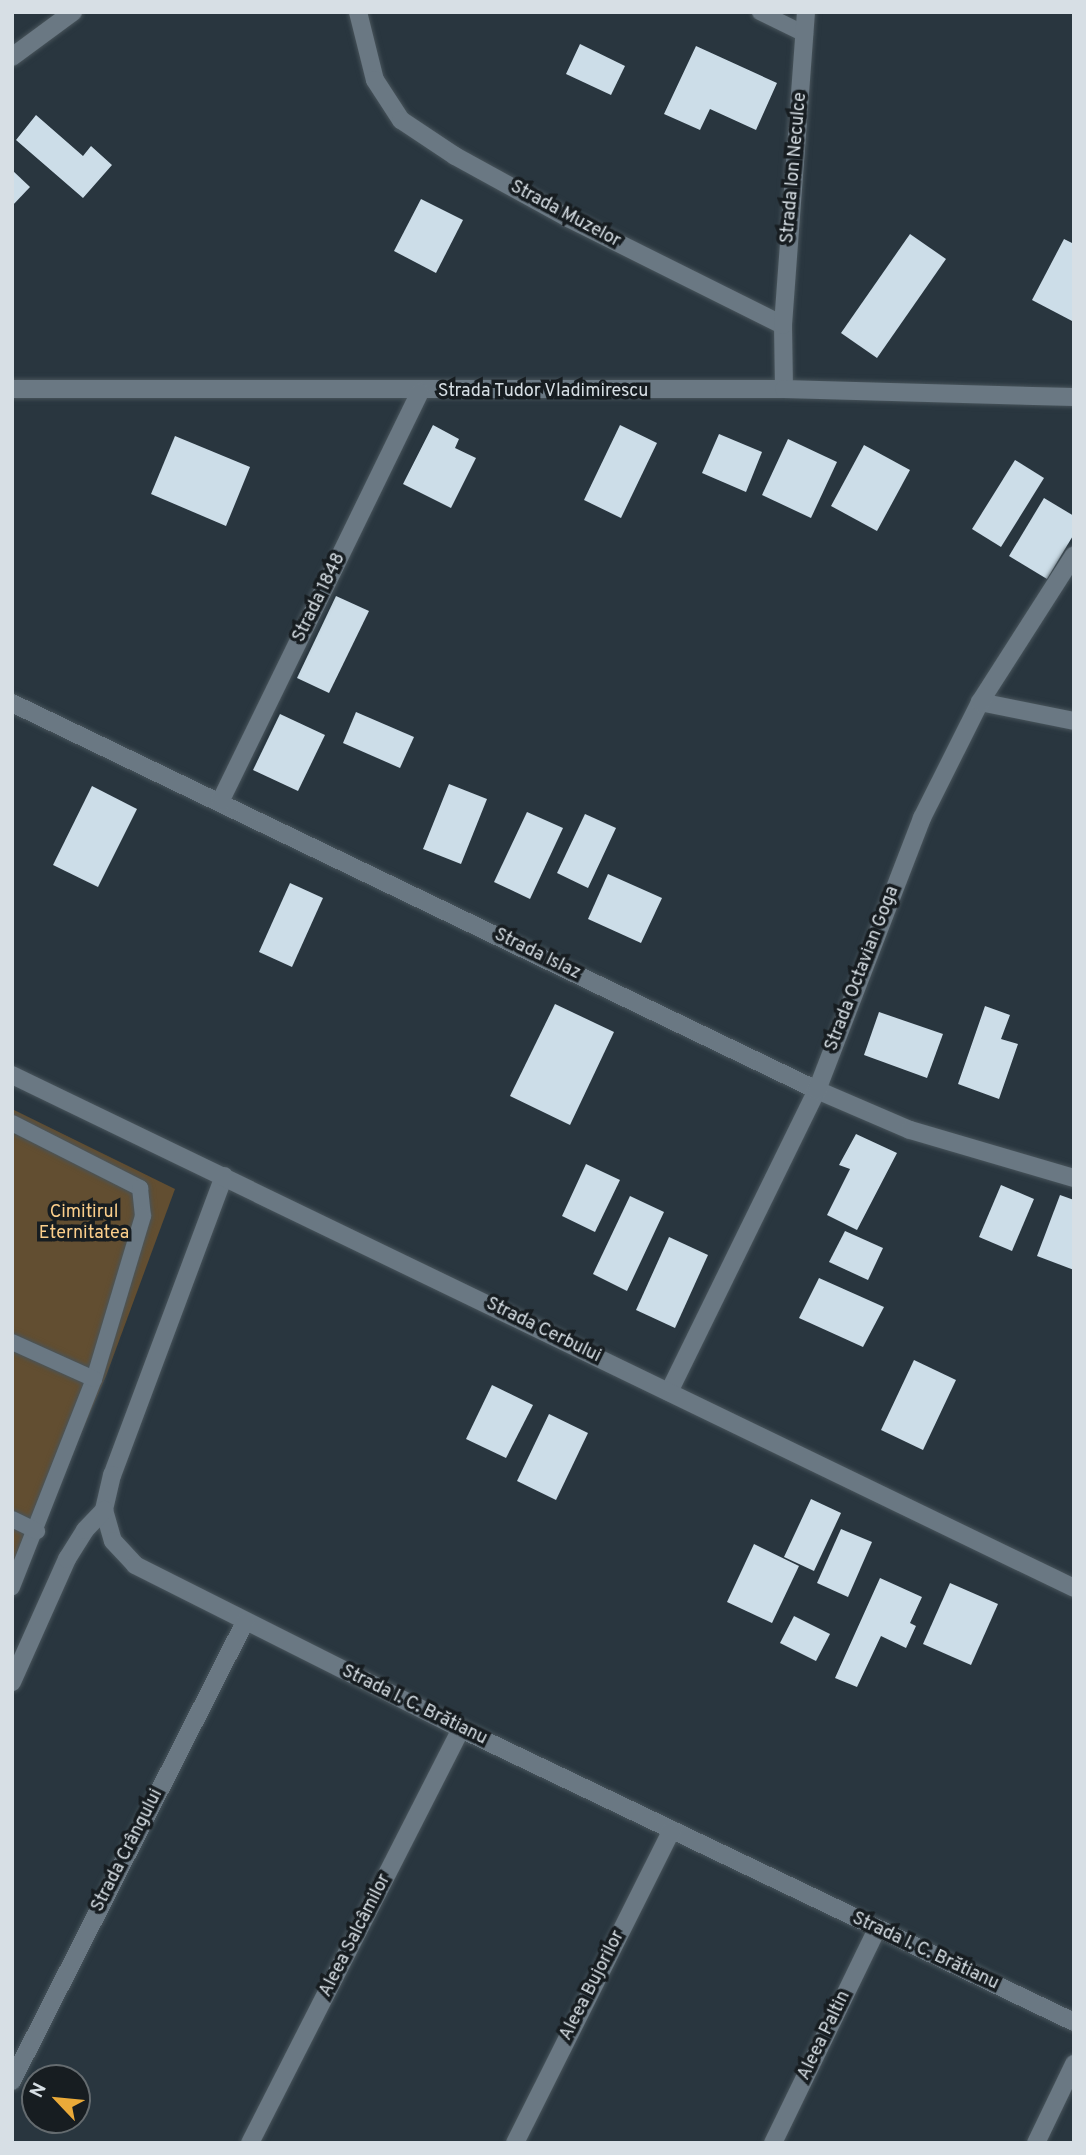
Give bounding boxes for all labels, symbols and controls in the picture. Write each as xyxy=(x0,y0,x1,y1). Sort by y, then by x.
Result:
street label: Strada Ion Neculce xyxy=(778,92,812,244)
street label: Strada Muzelor xyxy=(506,177,624,253)
street label: Strada Tudor Vladimirescu xyxy=(437,381,649,403)
street label: Strada 1848 xyxy=(289,550,351,646)
street label: Strada Octavian Goga xyxy=(822,883,904,1055)
street label: Strada Islaz xyxy=(490,925,584,985)
park label: Cimitirul Eternitatea xyxy=(39,1203,129,1246)
street label: Strada Cerbului xyxy=(482,1294,604,1368)
street label: Strada I. C. Brătianu xyxy=(338,1661,490,1751)
street label: Strada Crângului xyxy=(88,1786,168,1916)
street label: Aleea Salcâmilor xyxy=(316,1871,396,2001)
street label: Strada I. C. Brătianu xyxy=(848,1909,1002,1995)
street label: Aleea Bujorilor xyxy=(556,1927,630,2045)
street label: Aleea Paltin xyxy=(794,1988,856,2084)
north arrow xyxy=(21,2064,91,2134)
text: N xyxy=(25,2079,53,2102)

